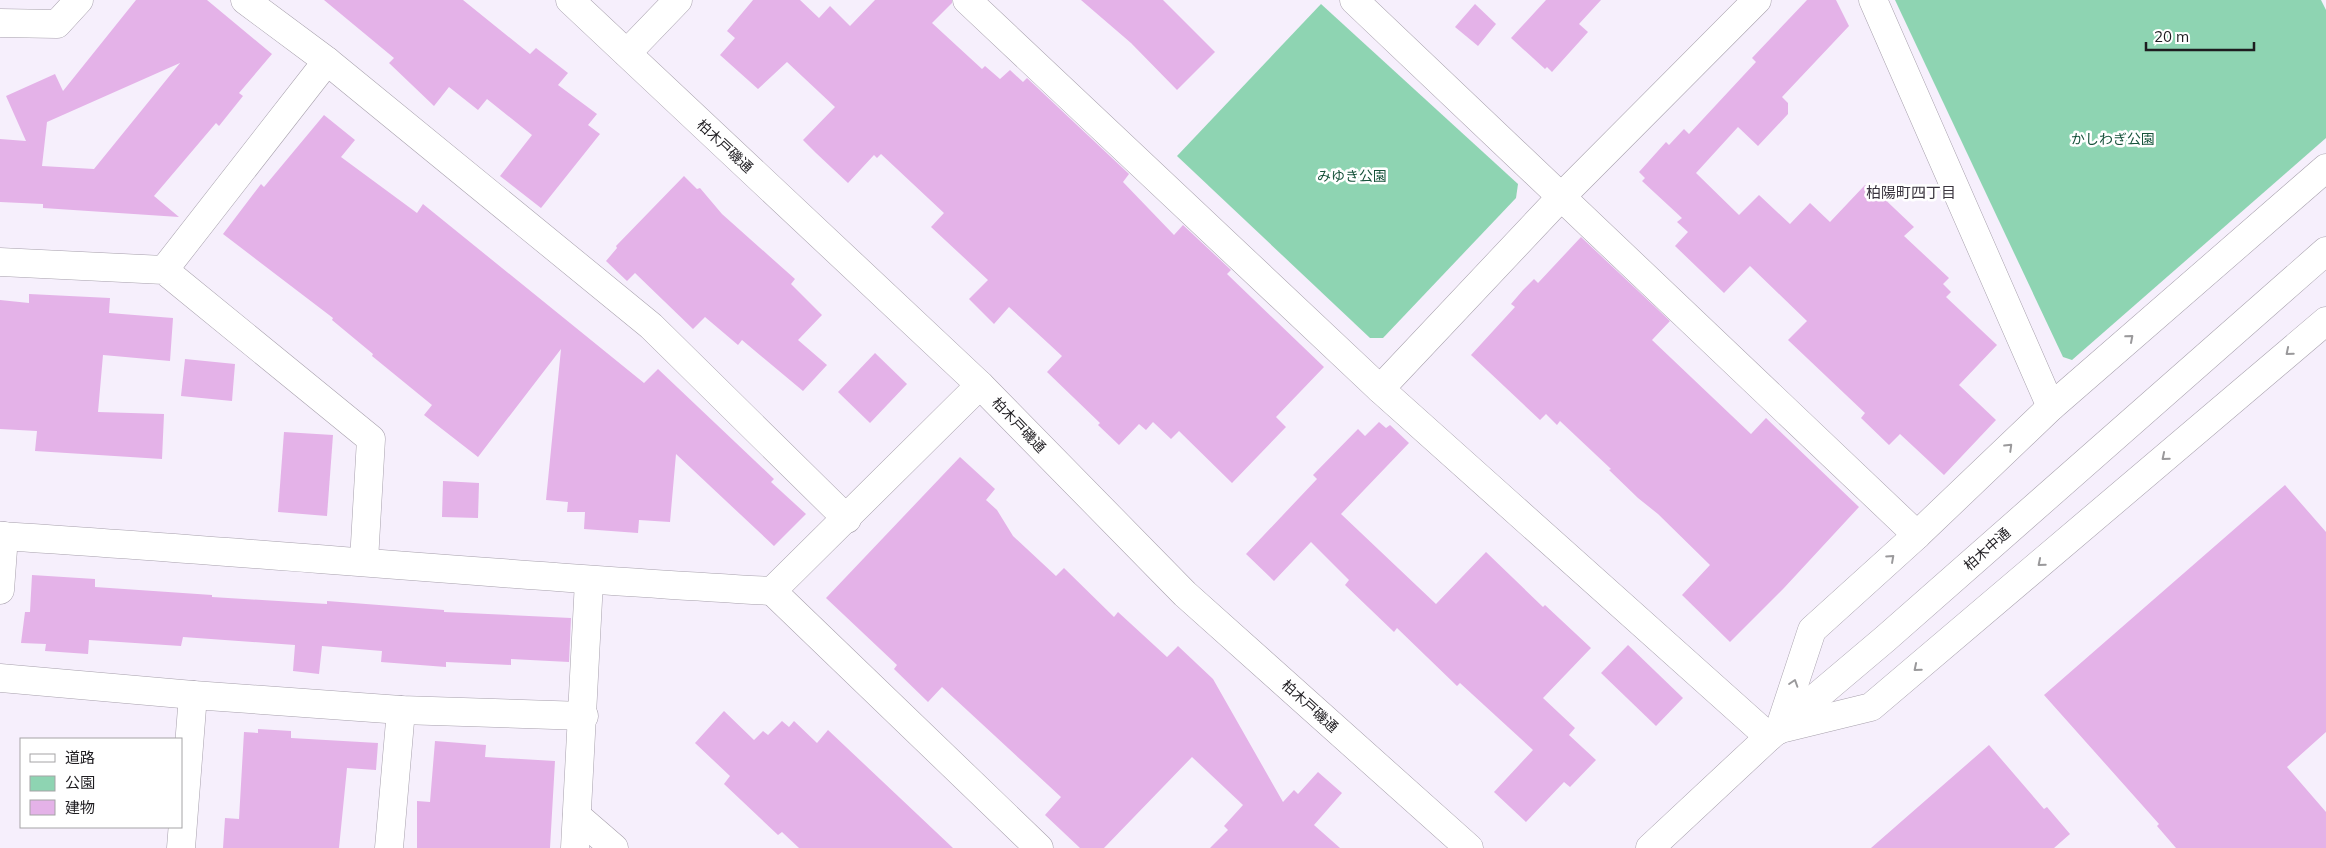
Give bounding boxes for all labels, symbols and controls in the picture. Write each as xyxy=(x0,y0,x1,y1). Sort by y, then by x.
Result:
scale bar xyxy=(2146,20,2254,52)
text: 20 m xyxy=(2154,27,2189,46)
street label: 柏木戸磯通 xyxy=(693,116,757,176)
park label: かしわぎ公園 xyxy=(2071,130,2155,148)
park label: みゆき公園 xyxy=(1317,167,1387,185)
district label: 柏陽町四丁目 xyxy=(1866,183,1956,202)
one-way arrow xyxy=(2124,335,2133,344)
one-way arrow xyxy=(2286,347,2295,355)
street label: 柏木戸磯通 xyxy=(988,394,1050,456)
one-way arrow xyxy=(2003,444,2012,453)
one-way arrow xyxy=(2162,452,2171,460)
street label: 柏木中通 xyxy=(1960,524,2014,574)
one-way arrow xyxy=(1885,555,1894,564)
one-way arrow xyxy=(2038,557,2047,565)
one-way arrow xyxy=(1914,662,1923,671)
street label: 柏木戸磯通 xyxy=(1278,676,1342,736)
one-way arrow xyxy=(1789,680,1799,688)
legend xyxy=(20,738,182,828)
text: 道路 xyxy=(65,748,95,767)
text: 公園 xyxy=(65,773,95,792)
text: 建物 xyxy=(65,798,95,817)

